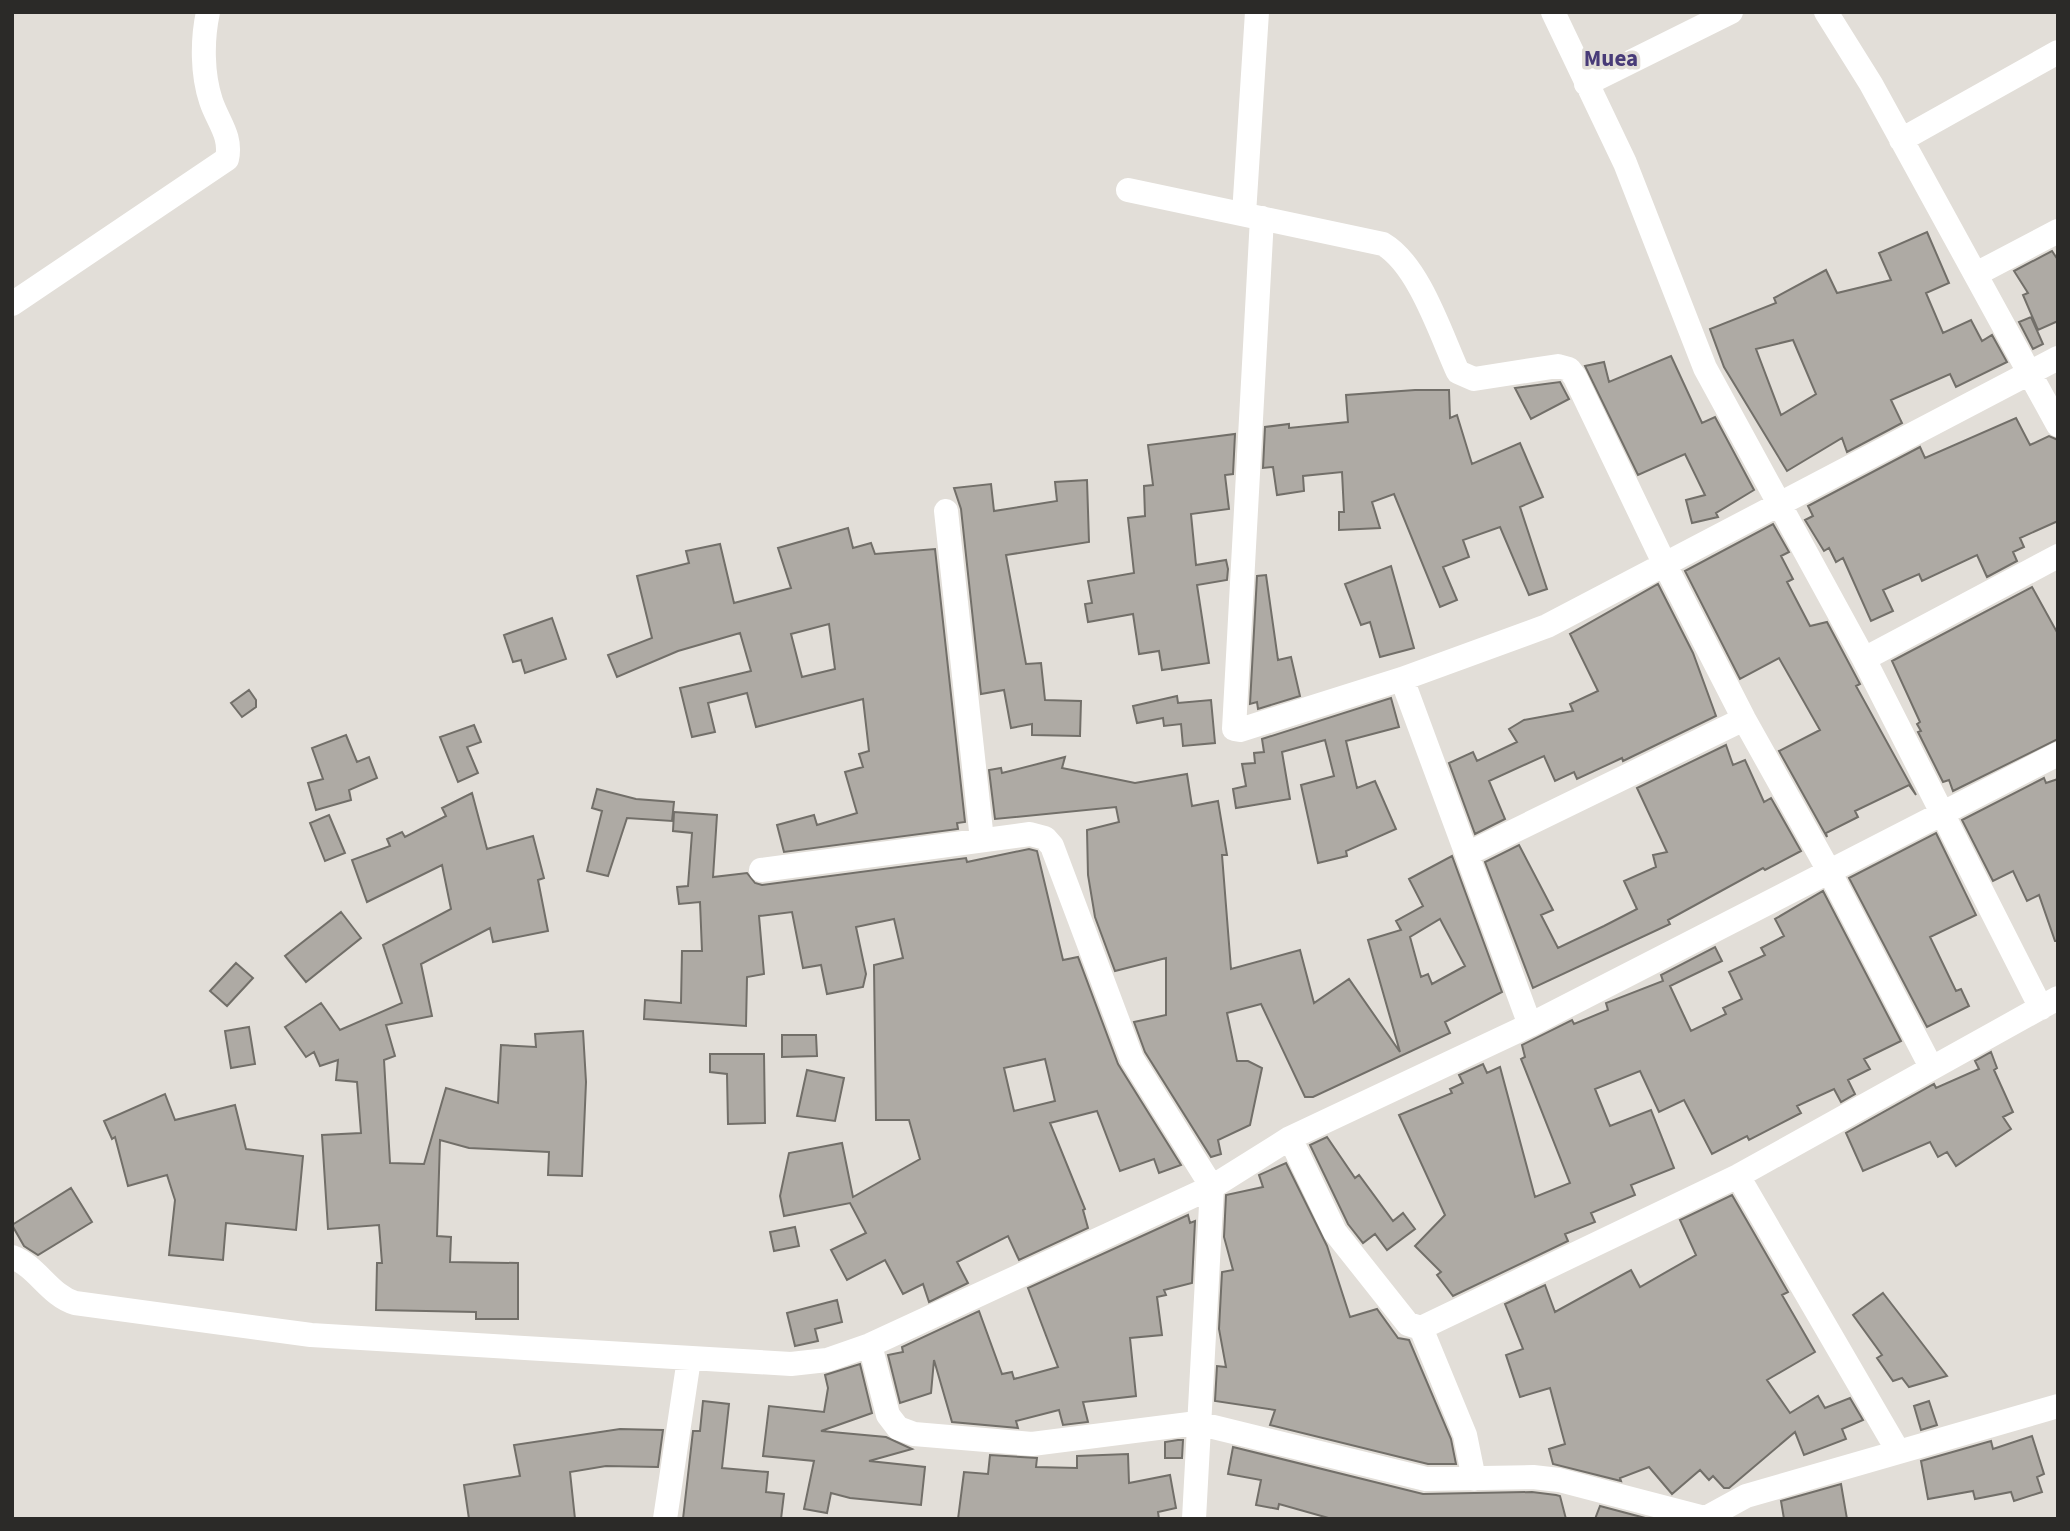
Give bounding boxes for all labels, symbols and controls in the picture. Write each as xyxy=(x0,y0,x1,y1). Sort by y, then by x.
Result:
district label: Muea xyxy=(1584,42,1638,75)

